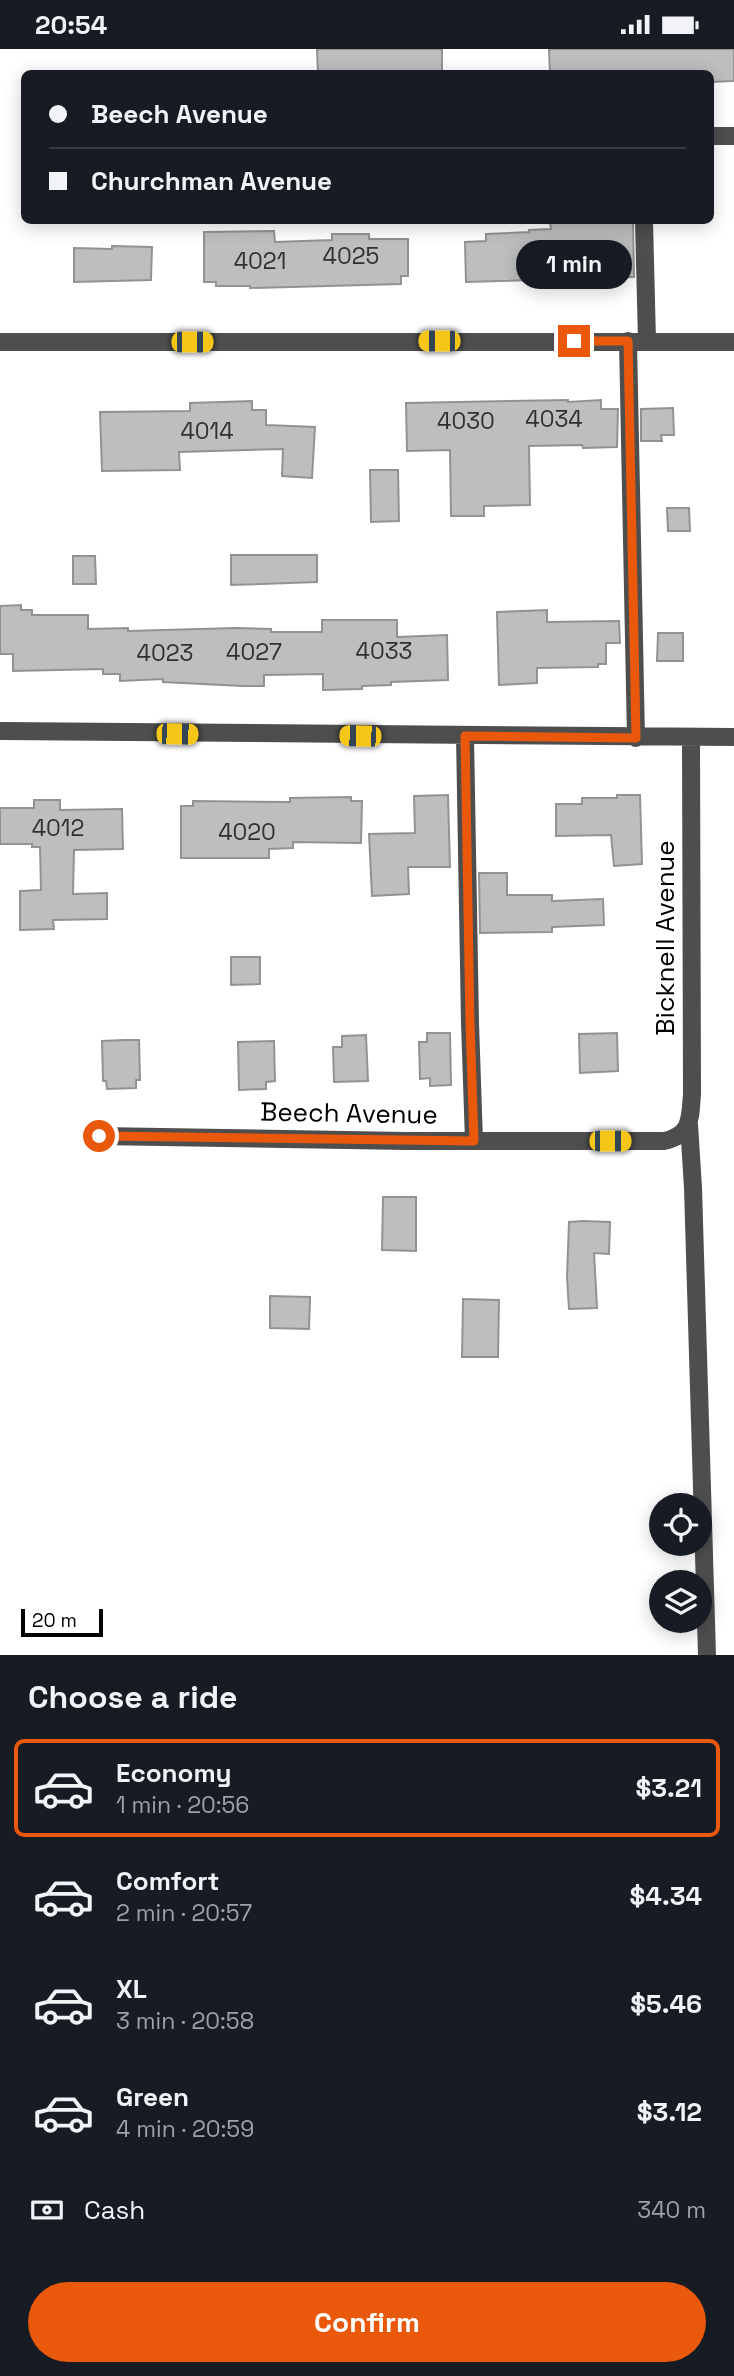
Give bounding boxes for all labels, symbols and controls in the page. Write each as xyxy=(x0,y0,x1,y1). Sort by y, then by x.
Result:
text: 20:54 xyxy=(35,8,107,42)
text: Beech Avenue xyxy=(91,97,268,131)
text: Churchman Avenue xyxy=(91,164,332,198)
callout: 1 min xyxy=(516,239,632,289)
house number: 4025 xyxy=(323,241,379,271)
house number: 4021 xyxy=(234,246,286,276)
text: 1 min xyxy=(546,249,602,279)
route end xyxy=(558,325,590,357)
car xyxy=(419,331,461,352)
car xyxy=(172,332,214,353)
house number: 4034 xyxy=(525,404,583,434)
house number: 4030 xyxy=(437,406,495,436)
house number: 4014 xyxy=(180,416,234,446)
house number: 4033 xyxy=(356,636,412,666)
house number: 4027 xyxy=(226,637,282,667)
house number: 4023 xyxy=(137,638,193,668)
car xyxy=(156,723,199,745)
car xyxy=(339,725,382,747)
house number: 4012 xyxy=(32,813,84,843)
house number: 4020 xyxy=(218,817,276,847)
street label: Bicknell Avenue xyxy=(648,840,682,1036)
street label: Beech Avenue xyxy=(260,1094,438,1132)
route start xyxy=(83,1120,115,1152)
car xyxy=(590,1131,632,1152)
map controls xyxy=(649,1493,712,1633)
button: locate xyxy=(649,1493,712,1556)
button: layers xyxy=(649,1570,712,1633)
scale bar xyxy=(21,1606,103,1638)
text: 20 m xyxy=(32,1608,77,1633)
text: Choose a ride xyxy=(28,1677,238,1717)
text: Economy xyxy=(116,1756,232,1790)
icon: car xyxy=(32,1757,95,1820)
text: $3.21 xyxy=(635,1771,702,1805)
text: 1 min · 20:56 xyxy=(116,1790,249,1820)
text: Comfort xyxy=(116,1864,219,1898)
icon: car xyxy=(32,1865,95,1928)
text: $4.34 xyxy=(630,1879,702,1913)
text: 2 min · 20:57 xyxy=(116,1898,252,1928)
text: XL xyxy=(116,1972,147,2006)
icon: car xyxy=(32,1973,95,2036)
text: $5.46 xyxy=(630,1987,702,2021)
text: 3 min · 20:58 xyxy=(116,2006,254,2036)
text: Green xyxy=(116,2080,189,2114)
icon: car xyxy=(32,2081,95,2144)
text: $3.12 xyxy=(637,2095,702,2129)
text: 4 min · 20:59 xyxy=(116,2114,254,2144)
icon: cash xyxy=(28,2191,66,2229)
text: Cash xyxy=(84,2193,145,2227)
text: 340 m xyxy=(637,2195,706,2225)
button: Confirm xyxy=(28,2282,706,2362)

